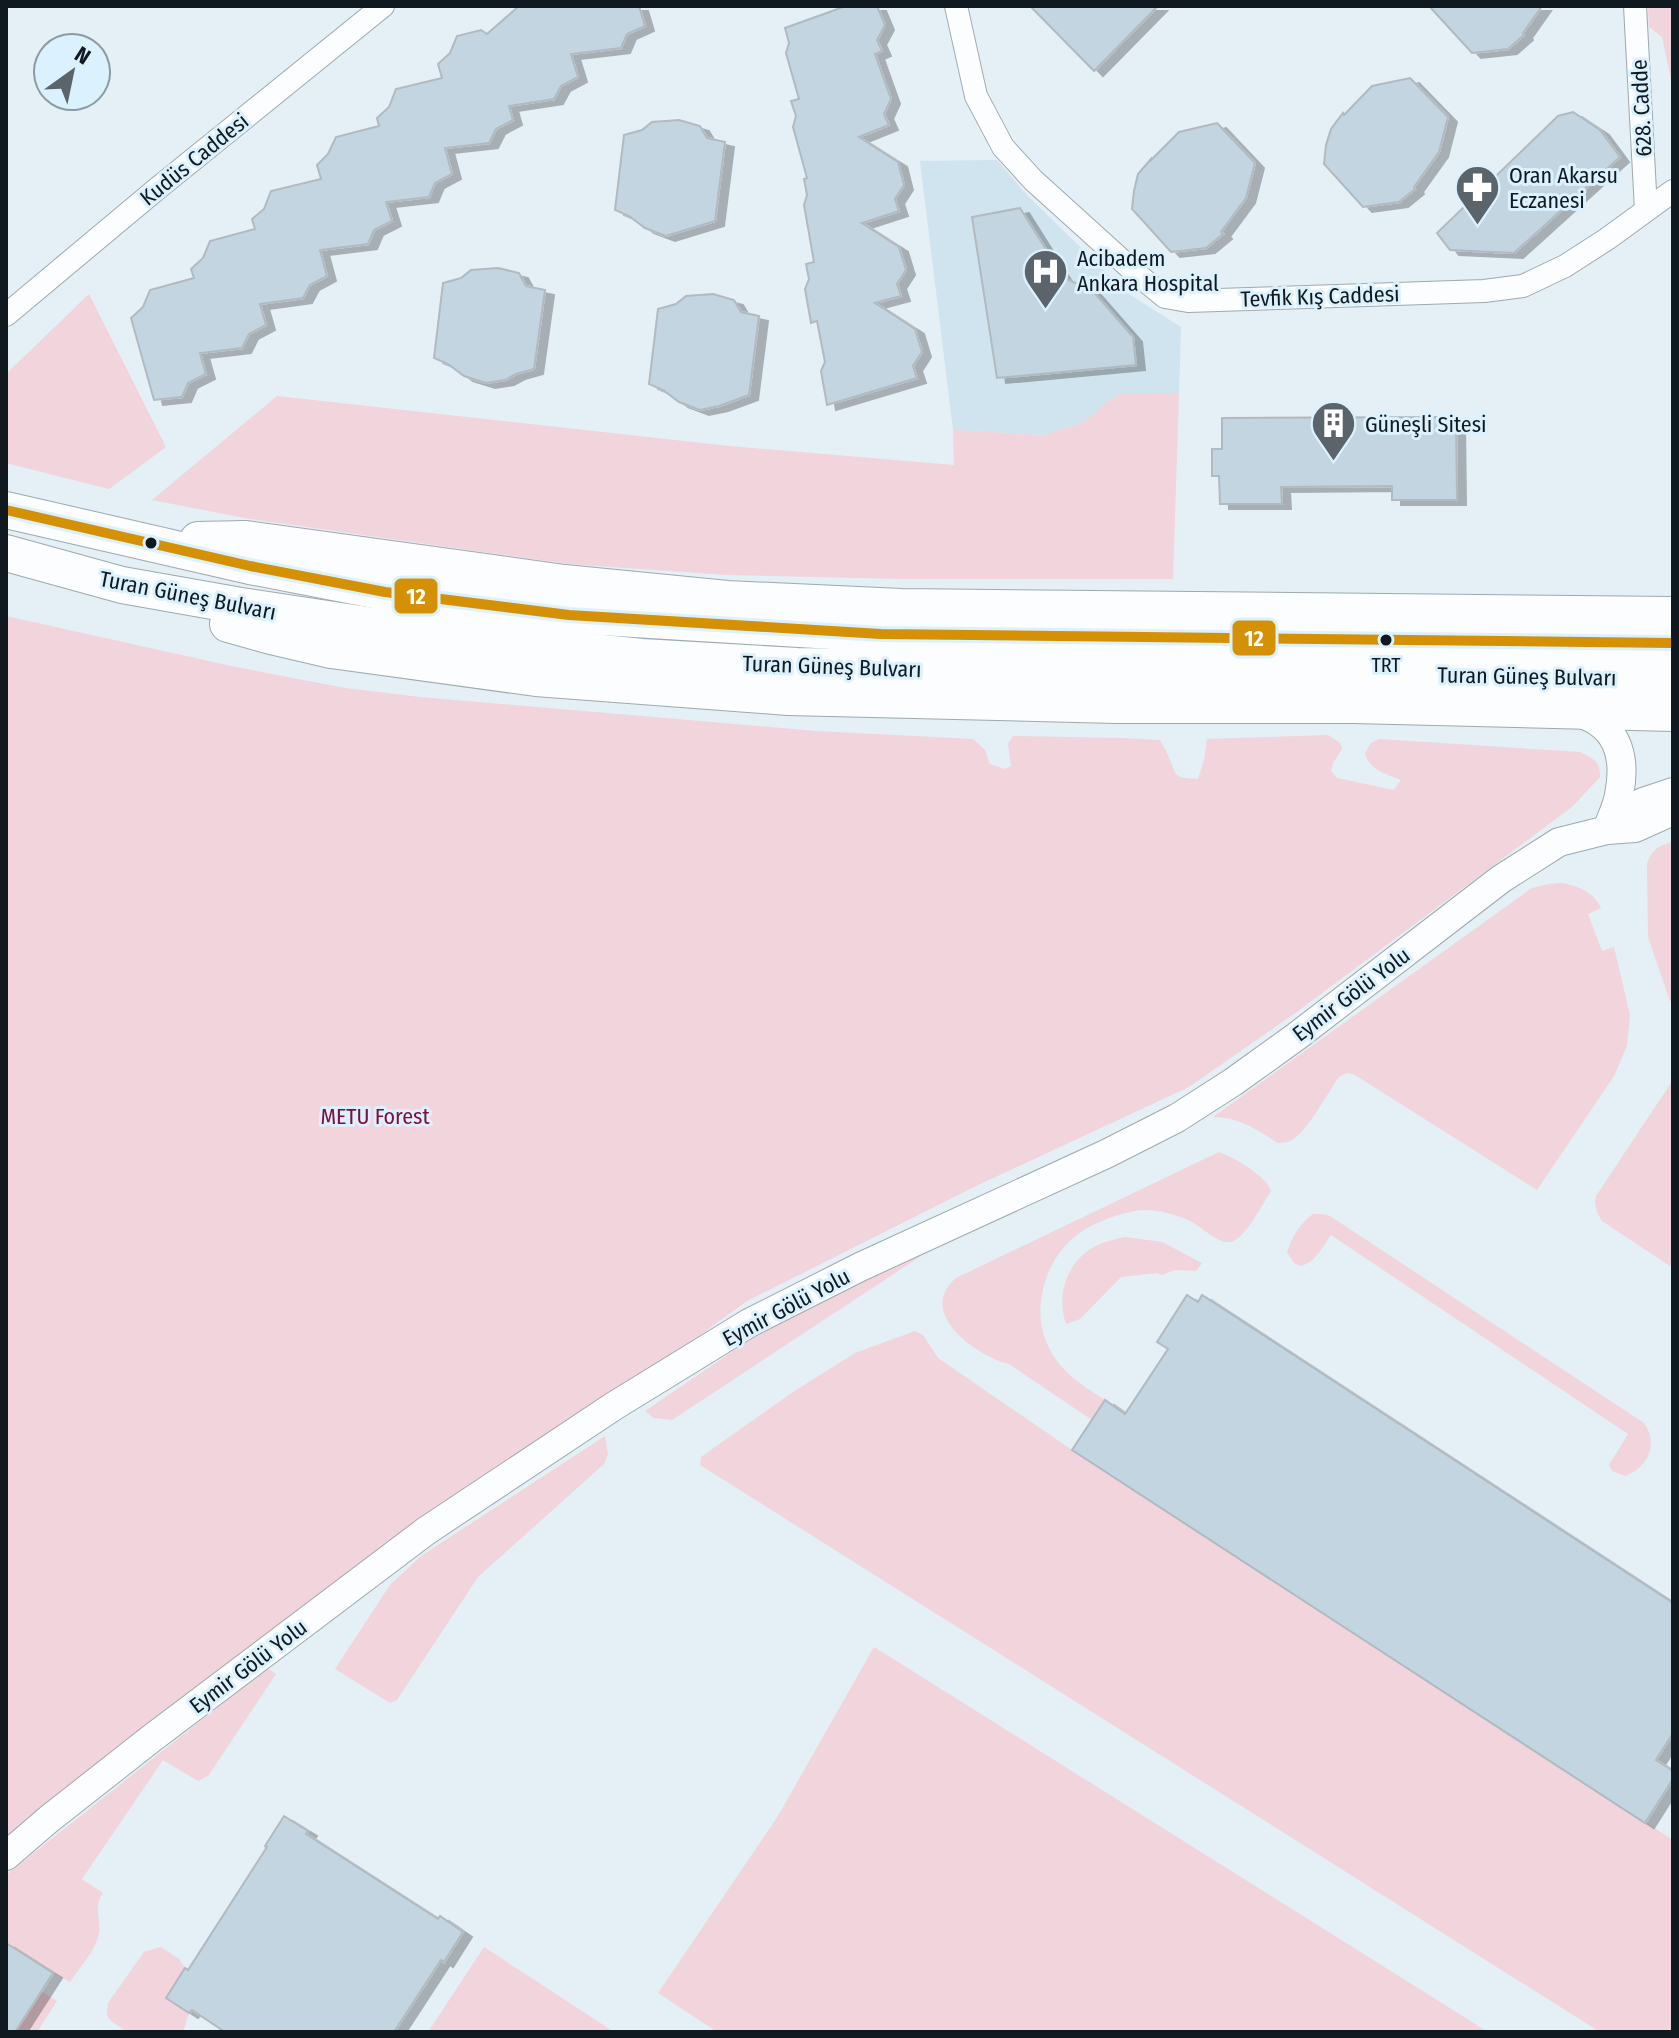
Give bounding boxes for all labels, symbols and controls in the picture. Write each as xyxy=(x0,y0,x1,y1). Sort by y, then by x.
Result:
north arrow xyxy=(32,32,112,112)
text: N xyxy=(70,41,96,71)
street label: 628. Cadde xyxy=(1625,59,1658,157)
street label: Kudüs Caddesi xyxy=(135,107,254,211)
place label: Oran Akarsu Eczanesi xyxy=(1509,162,1618,214)
pharmacy icon: Oran Akarsu Eczanesi xyxy=(1454,164,1502,227)
place label: Acibadem Ankara Hospital xyxy=(1077,245,1219,297)
hospital icon: Acibadem Ankara Hospital xyxy=(1022,247,1070,310)
street label: Tevfik Kış Caddesi xyxy=(1240,280,1400,313)
building icon: Güneşli Sitesi xyxy=(1310,400,1358,463)
place label: Güneşli Sitesi xyxy=(1365,411,1487,438)
unlabelled marker xyxy=(143,535,159,551)
street label: Turan Güneş Bulvarı xyxy=(97,565,278,626)
line badge: 12 xyxy=(393,577,439,615)
text: 12 xyxy=(406,583,426,610)
line badge: 12 xyxy=(1231,619,1277,657)
text: 12 xyxy=(1244,625,1264,652)
marker: TRT xyxy=(1378,632,1394,648)
street label: Turan Güneş Bulvarı xyxy=(742,650,922,683)
place label: TRT xyxy=(1371,653,1401,677)
street label: Turan Güneş Bulvarı xyxy=(1437,661,1617,692)
street label: Eymir Gölü Yolu xyxy=(1287,941,1415,1047)
park label: METU Forest xyxy=(320,1103,430,1130)
street label: Eymir Gölü Yolu xyxy=(718,1263,854,1352)
street label: Eymir Gölü Yolu xyxy=(184,1613,312,1719)

